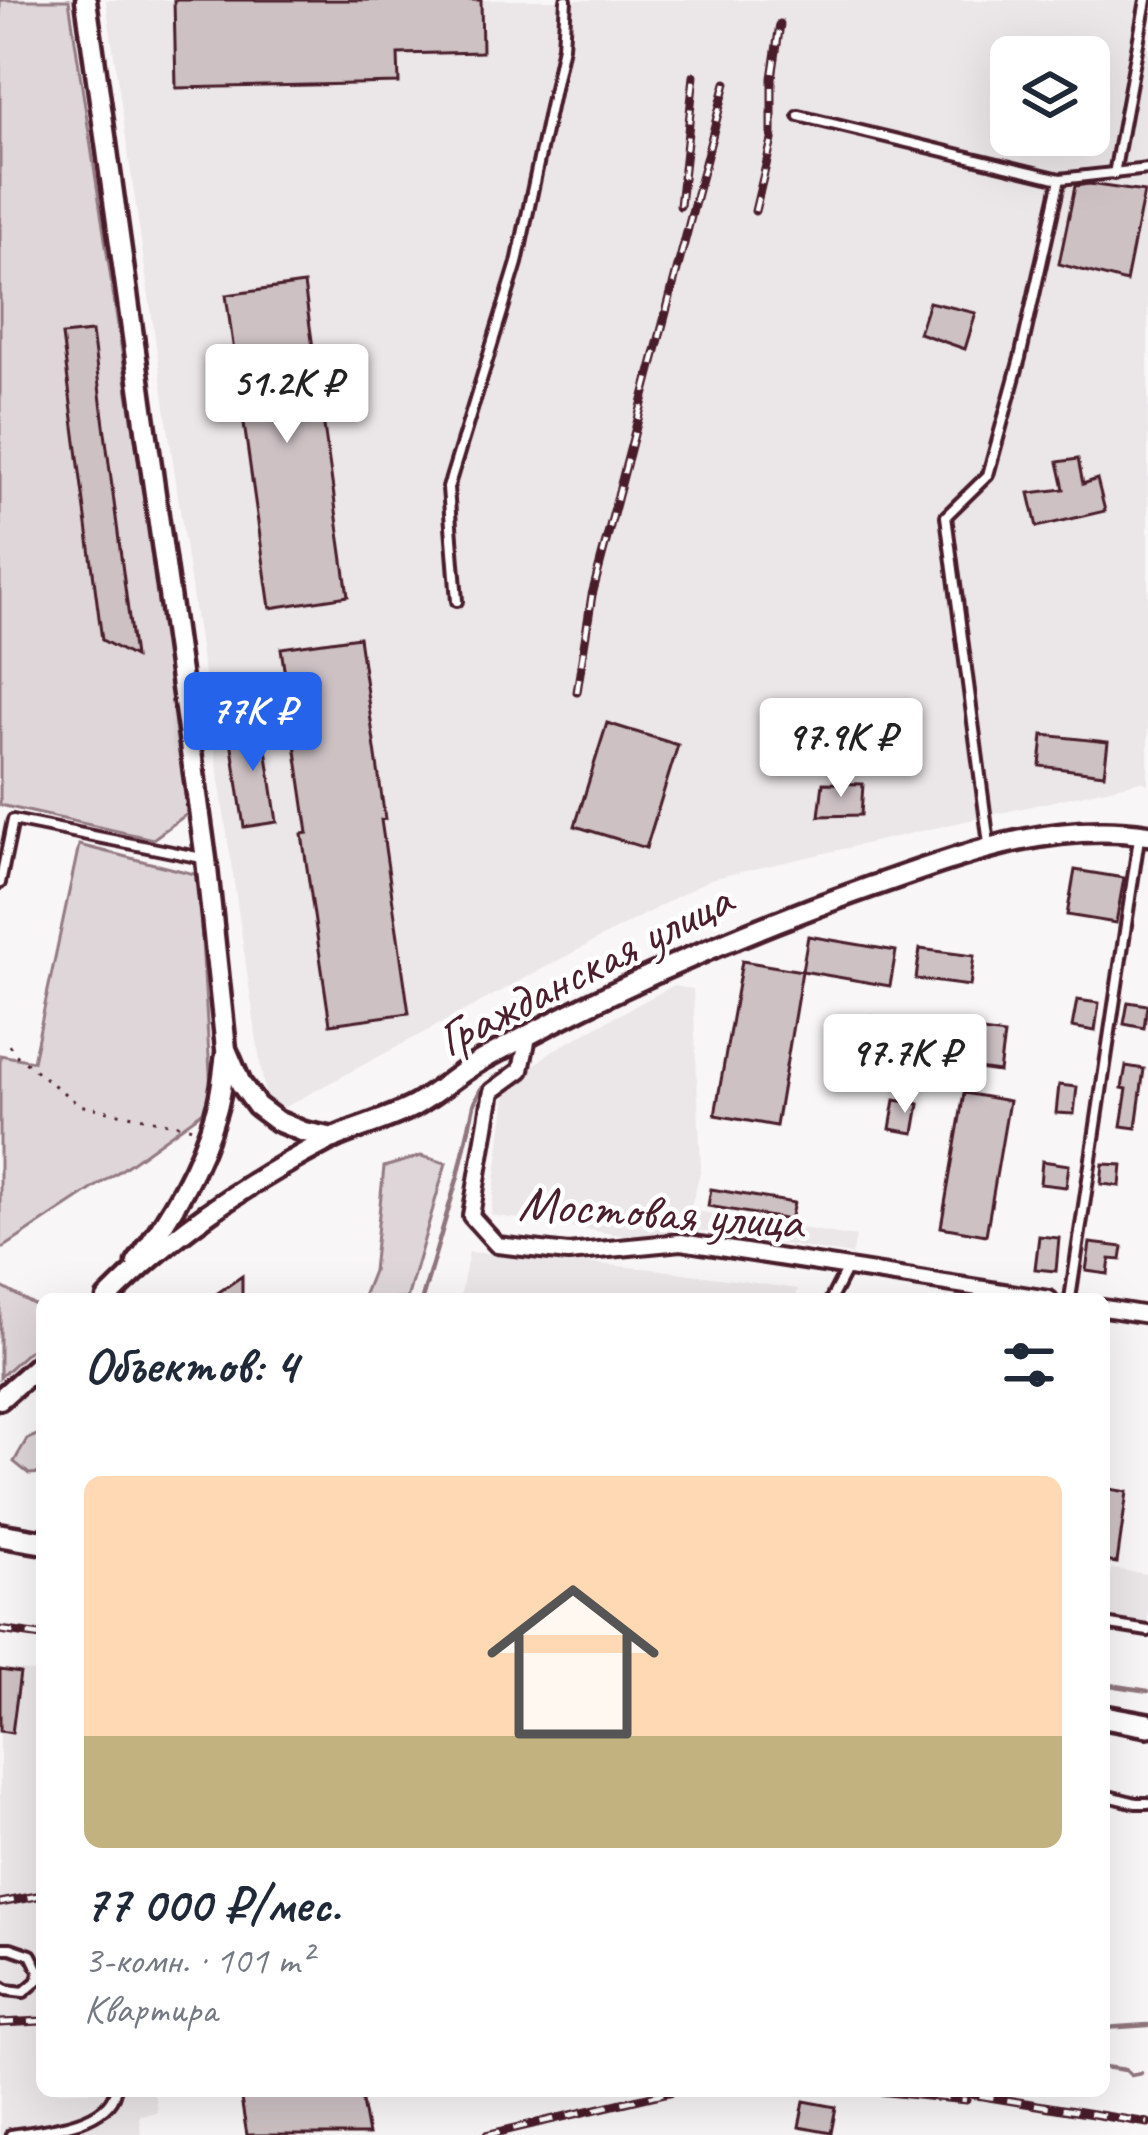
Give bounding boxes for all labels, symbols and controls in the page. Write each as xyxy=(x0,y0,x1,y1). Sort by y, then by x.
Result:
map controls xyxy=(990,36,1110,156)
button: layers xyxy=(990,36,1110,156)
pin: 51.2K ₽ xyxy=(176,344,398,446)
text: 51.2K ₽ xyxy=(232,358,342,407)
pin: 77K ₽ xyxy=(169,672,337,774)
text: 77K ₽ xyxy=(211,686,295,735)
pin: 97.9K ₽ xyxy=(730,698,952,800)
text: 97.9K ₽ xyxy=(787,712,895,761)
street label: Гражданская улица xyxy=(426,866,746,1071)
pin: 97.7K ₽ xyxy=(794,1014,1016,1116)
text: 97.7K ₽ xyxy=(850,1028,960,1077)
street label: Мостовая улица xyxy=(517,1170,809,1254)
icon: filters xyxy=(996,1332,1062,1398)
text: Объектов: 4 xyxy=(84,1333,297,1397)
icon: home xyxy=(465,1554,681,1770)
text: 77 000 ₽/мес. xyxy=(84,1872,340,1936)
text: 3-комн. · 101 m² xyxy=(84,1936,312,1985)
text: Квартира xyxy=(84,1985,217,2034)

